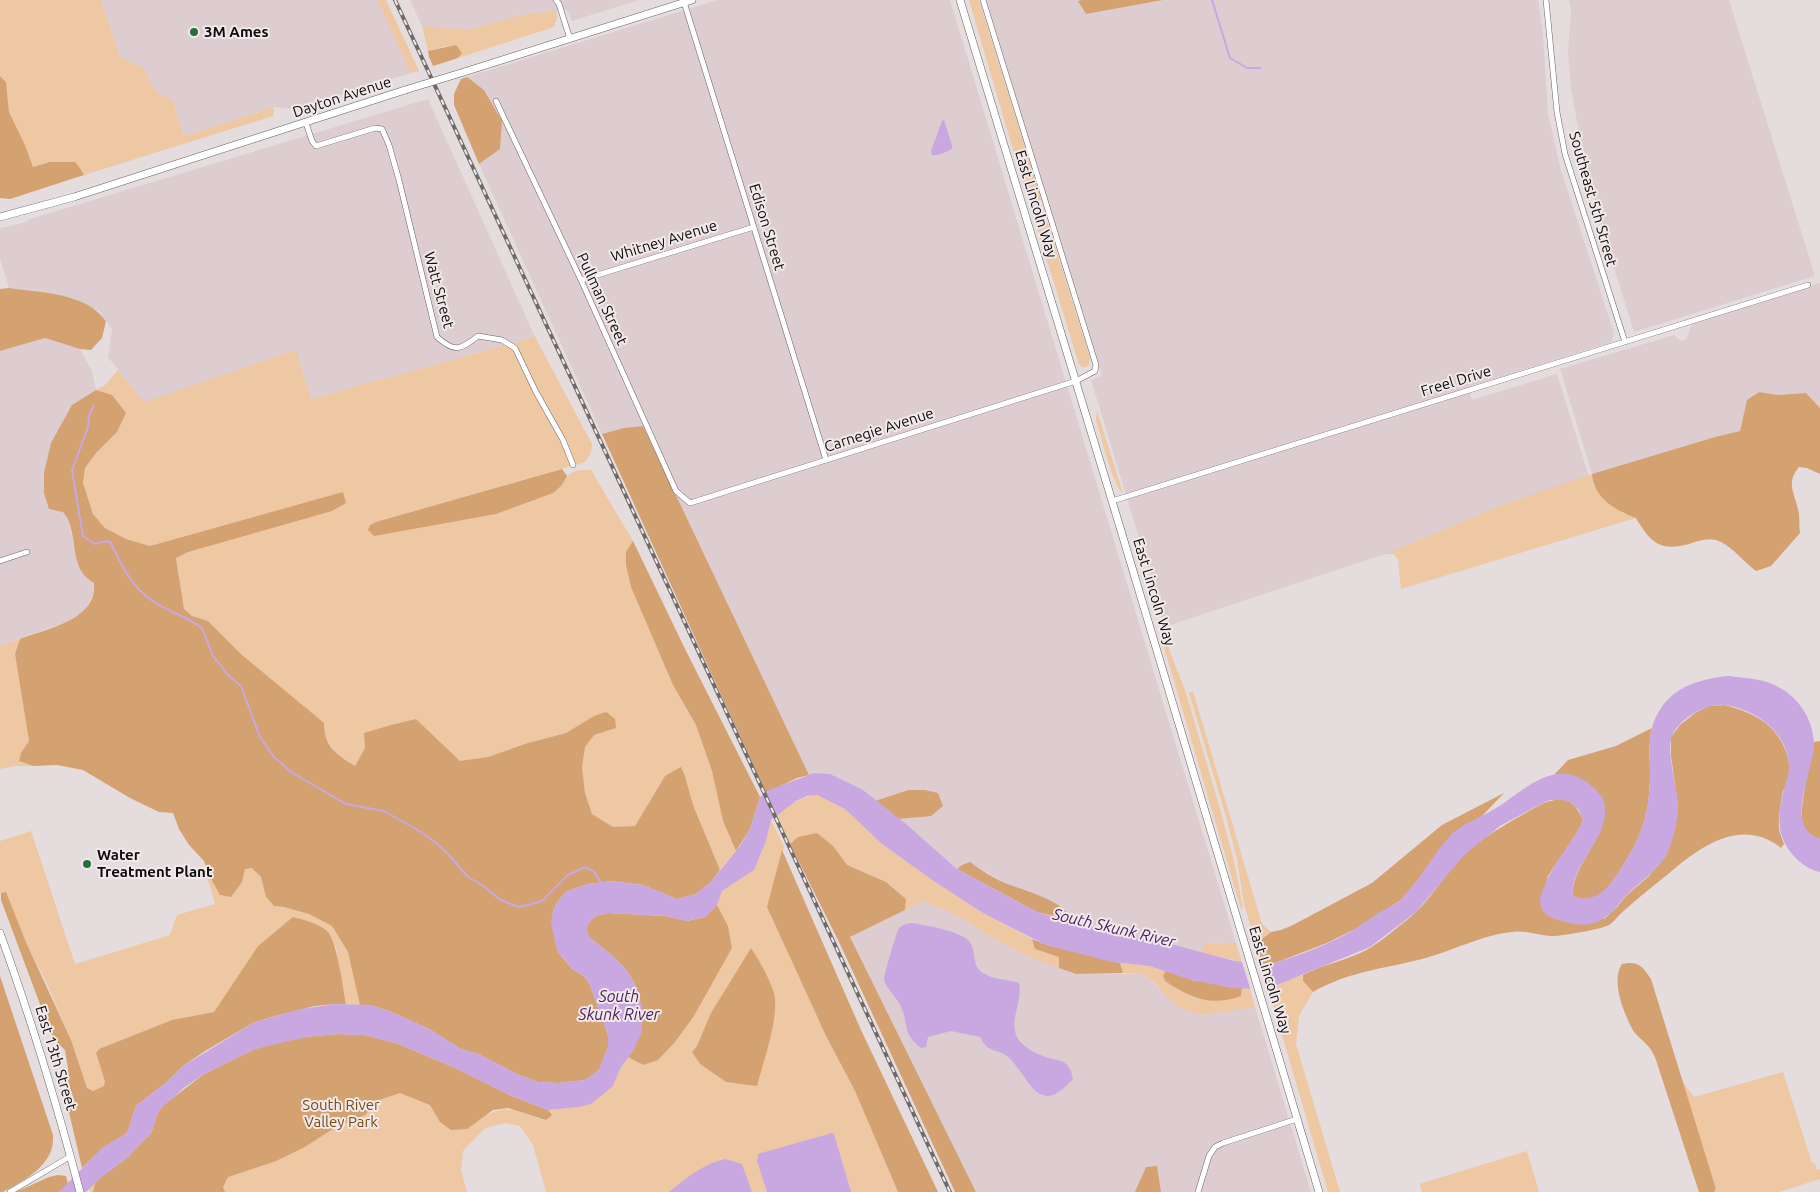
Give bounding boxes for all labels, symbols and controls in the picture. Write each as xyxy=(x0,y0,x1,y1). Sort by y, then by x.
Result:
place label: 3M Ames xyxy=(204,23,269,41)
marker: 3M Ames xyxy=(188,26,200,38)
street label: Dayton Avenue xyxy=(290,73,394,121)
street label: Southeast 5th Street xyxy=(1565,129,1621,269)
street label: East Lincoln Way xyxy=(1011,148,1061,260)
street label: Edison Street xyxy=(745,181,789,273)
street label: Whitney Avenue xyxy=(609,216,719,266)
street label: Watt Street xyxy=(420,250,458,330)
street label: Pullman Street xyxy=(573,250,631,348)
street label: Freel Drive xyxy=(1419,362,1493,400)
street label: Carnegie Avenue xyxy=(822,404,936,456)
street label: East Lincoln Way xyxy=(1129,536,1179,648)
place label: Water Treatment Plant xyxy=(97,846,212,881)
marker: Water Treatment Plant xyxy=(81,858,93,870)
water label: South Skunk River xyxy=(1051,905,1177,951)
street label: East Lincoln Way xyxy=(1245,924,1295,1036)
water label: South Skunk River xyxy=(578,987,660,1025)
street label: East 13th Street xyxy=(32,1003,80,1113)
park label: South River Valley Park xyxy=(302,1096,380,1131)

